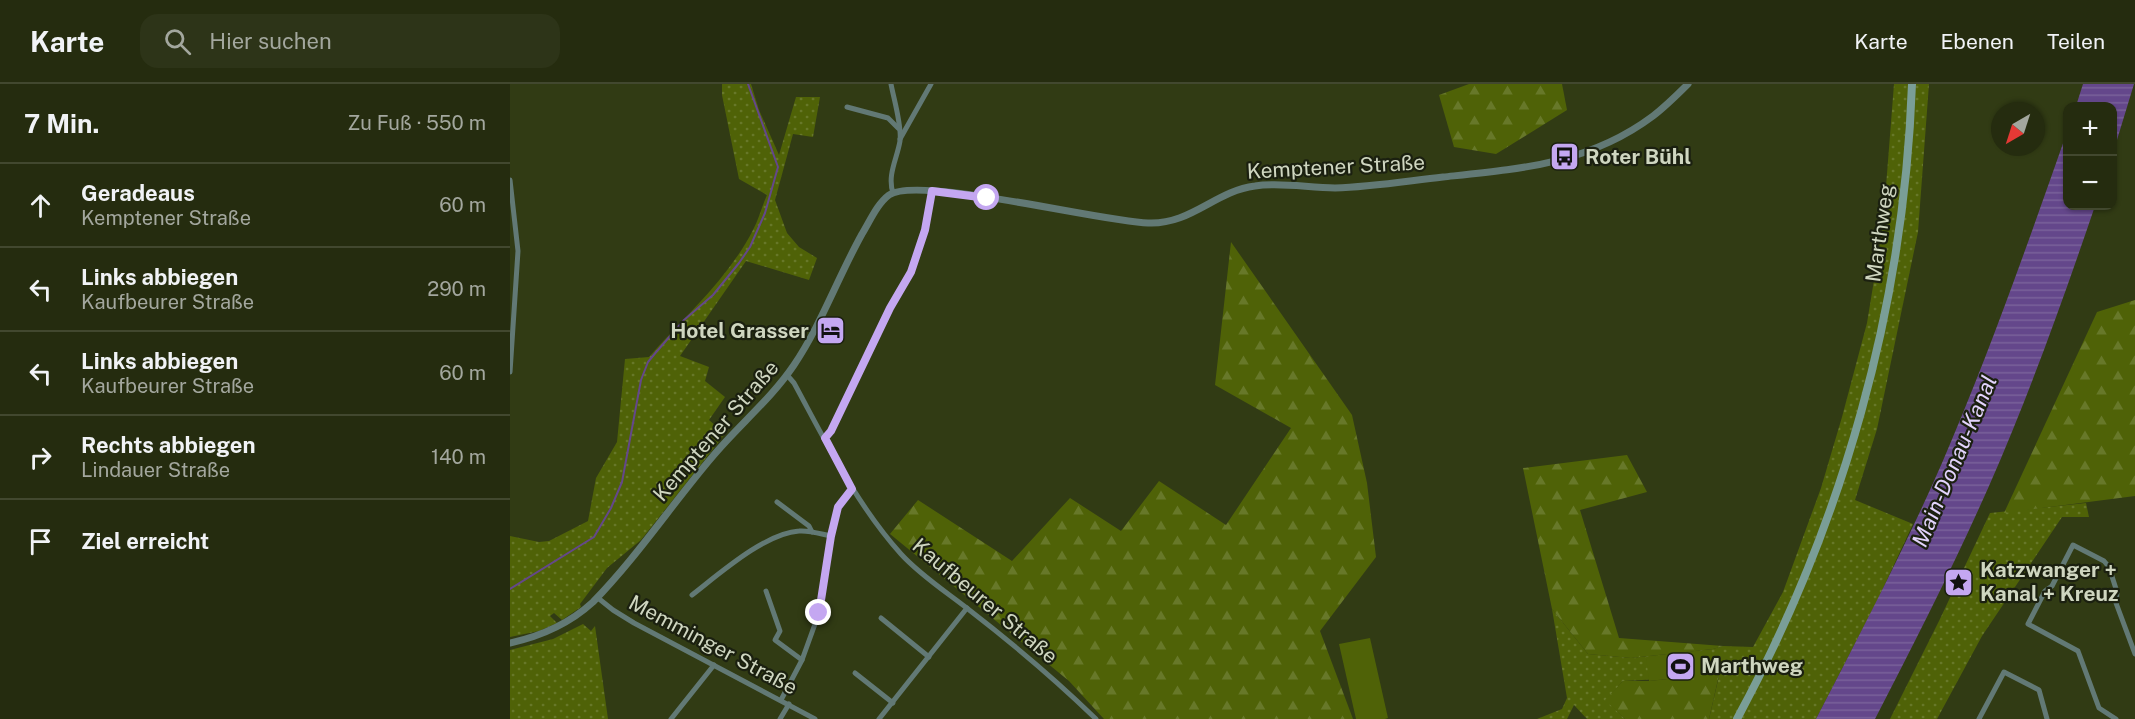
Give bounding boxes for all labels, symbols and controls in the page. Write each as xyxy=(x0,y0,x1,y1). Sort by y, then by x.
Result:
search box xyxy=(140,14,560,68)
text: Karte xyxy=(30,25,104,58)
icon: search xyxy=(161,25,194,58)
text: Hier suchen xyxy=(209,28,332,54)
text: Karte xyxy=(1854,29,1908,54)
text: Ebenen xyxy=(1941,29,2014,54)
text: Teilen xyxy=(2047,29,2105,54)
north arrow xyxy=(1991,102,2045,156)
map controls xyxy=(2063,102,2117,210)
button: + xyxy=(2063,102,2117,156)
text: 7 Min. xyxy=(24,108,99,139)
text: Zu Fuß · 550 m xyxy=(348,111,486,135)
bus stop icon: Roter Bühl xyxy=(1548,141,1580,173)
place label: Roter Bühl xyxy=(1585,144,1691,169)
street label: Kemptener Straße xyxy=(1246,149,1426,184)
button: − xyxy=(2063,156,2117,210)
text: Geradeaus xyxy=(81,180,195,206)
street label: Marthweg xyxy=(1860,182,1899,284)
route start xyxy=(973,184,999,210)
icon: ahead xyxy=(24,189,57,222)
text: 60 m xyxy=(439,193,486,217)
text: Kemptener Straße xyxy=(81,206,251,230)
text: Links abbiegen xyxy=(81,264,238,290)
icon: left xyxy=(24,273,57,306)
text: 290 m xyxy=(427,277,486,301)
text: Kaufbeurer Straße xyxy=(81,290,254,314)
hotel icon: Hotel Grasser xyxy=(814,315,846,347)
place label: Hotel Grasser xyxy=(670,318,809,343)
text: Links abbiegen xyxy=(81,348,238,374)
street label: Kemptener Straße xyxy=(648,355,784,506)
icon: left xyxy=(24,357,57,390)
text: 60 m xyxy=(439,361,486,385)
water label: Main-Donau-Kanal xyxy=(1906,371,2002,551)
text: Kaufbeurer Straße xyxy=(81,374,254,398)
text: Rechts abbiegen xyxy=(81,432,256,458)
icon: right xyxy=(24,441,57,474)
text: 140 m xyxy=(431,445,486,469)
text: Lindauer Straße xyxy=(81,458,230,482)
icon: arrive xyxy=(24,525,57,558)
text: Ziel erreicht xyxy=(81,528,209,554)
street label: Kaufbeurer Straße xyxy=(908,533,1063,669)
place label: Katzwanger + Kanal + Kreuz xyxy=(1980,557,2118,606)
place icon: Katzwanger + Kanal + Kreuz xyxy=(1943,566,1975,598)
street label: Memminger Straße xyxy=(625,589,802,700)
route end xyxy=(805,599,831,625)
sports icon: Marthweg xyxy=(1664,650,1696,682)
place label: Marthweg xyxy=(1701,653,1803,678)

